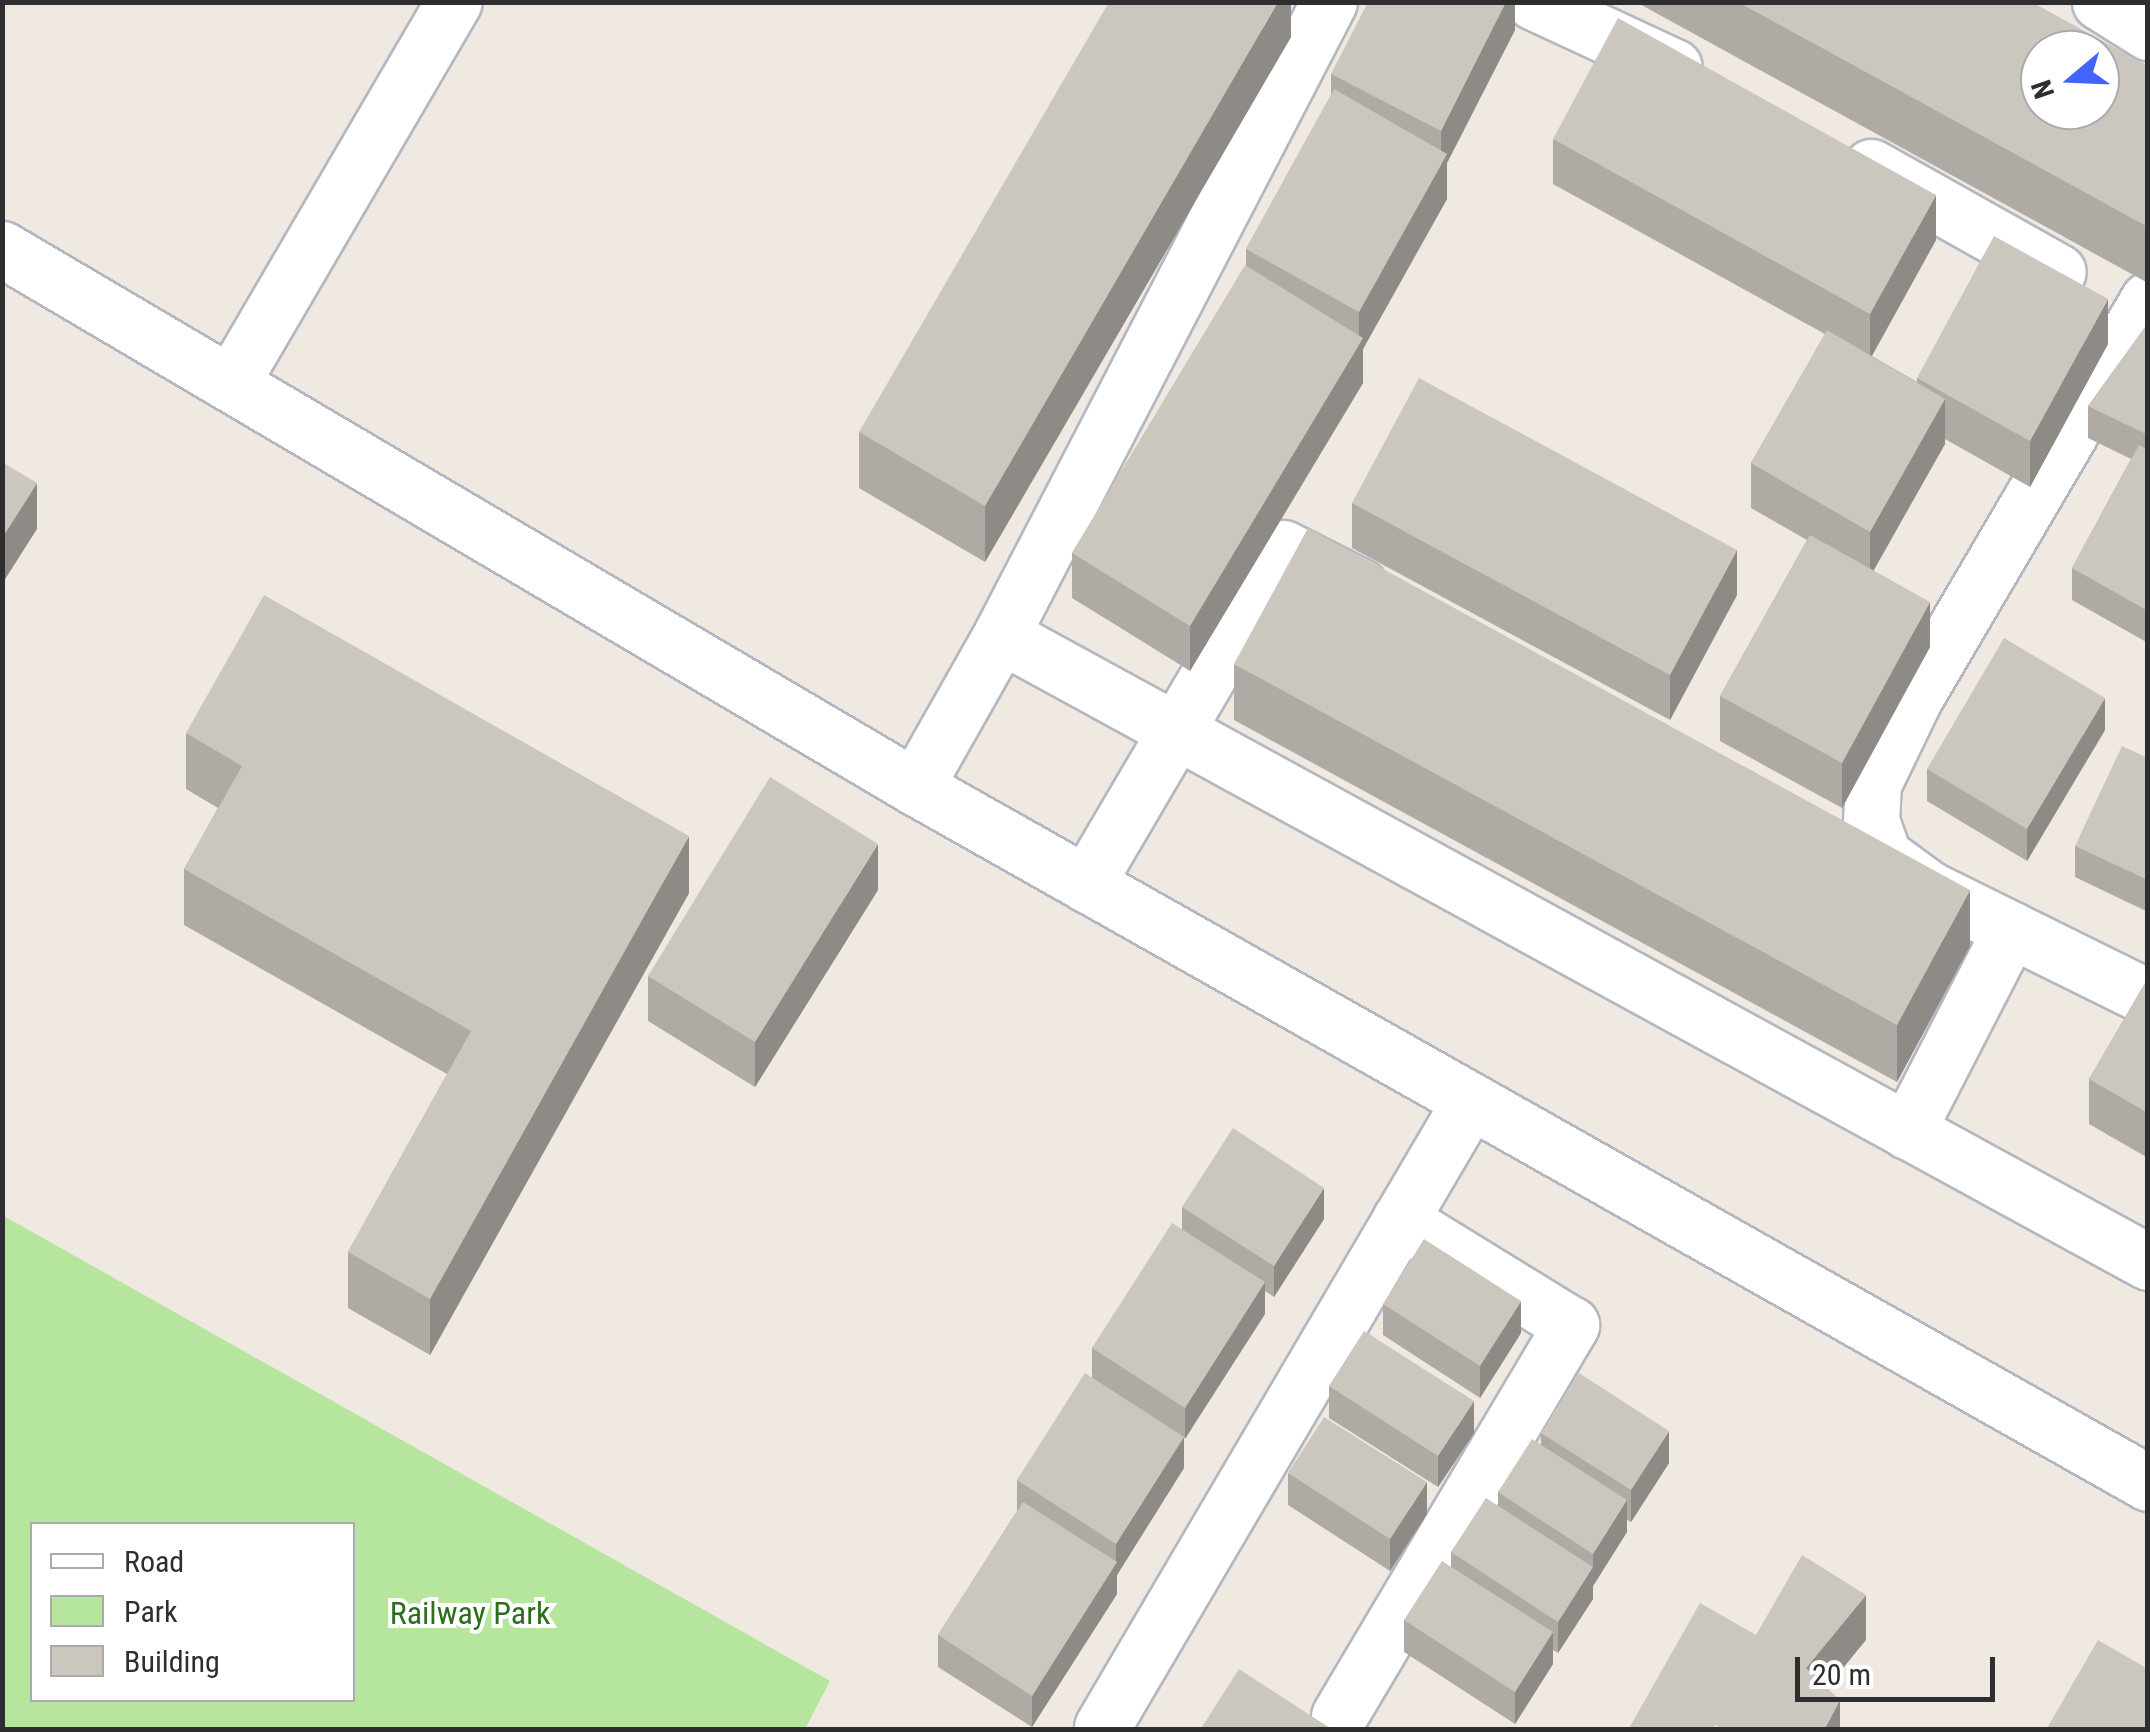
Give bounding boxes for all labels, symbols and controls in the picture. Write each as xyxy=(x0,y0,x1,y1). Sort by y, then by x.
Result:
north arrow xyxy=(2020,30,2120,130)
text: N xyxy=(2025,76,2061,103)
legend xyxy=(30,1522,355,1702)
text: Road xyxy=(124,1544,184,1579)
text: Park xyxy=(124,1594,178,1629)
park label: Railway Park xyxy=(390,1594,550,1632)
scale bar xyxy=(1800,1637,2000,1699)
text: Building xyxy=(124,1644,220,1679)
text: 20 m xyxy=(1812,1657,1871,1692)

